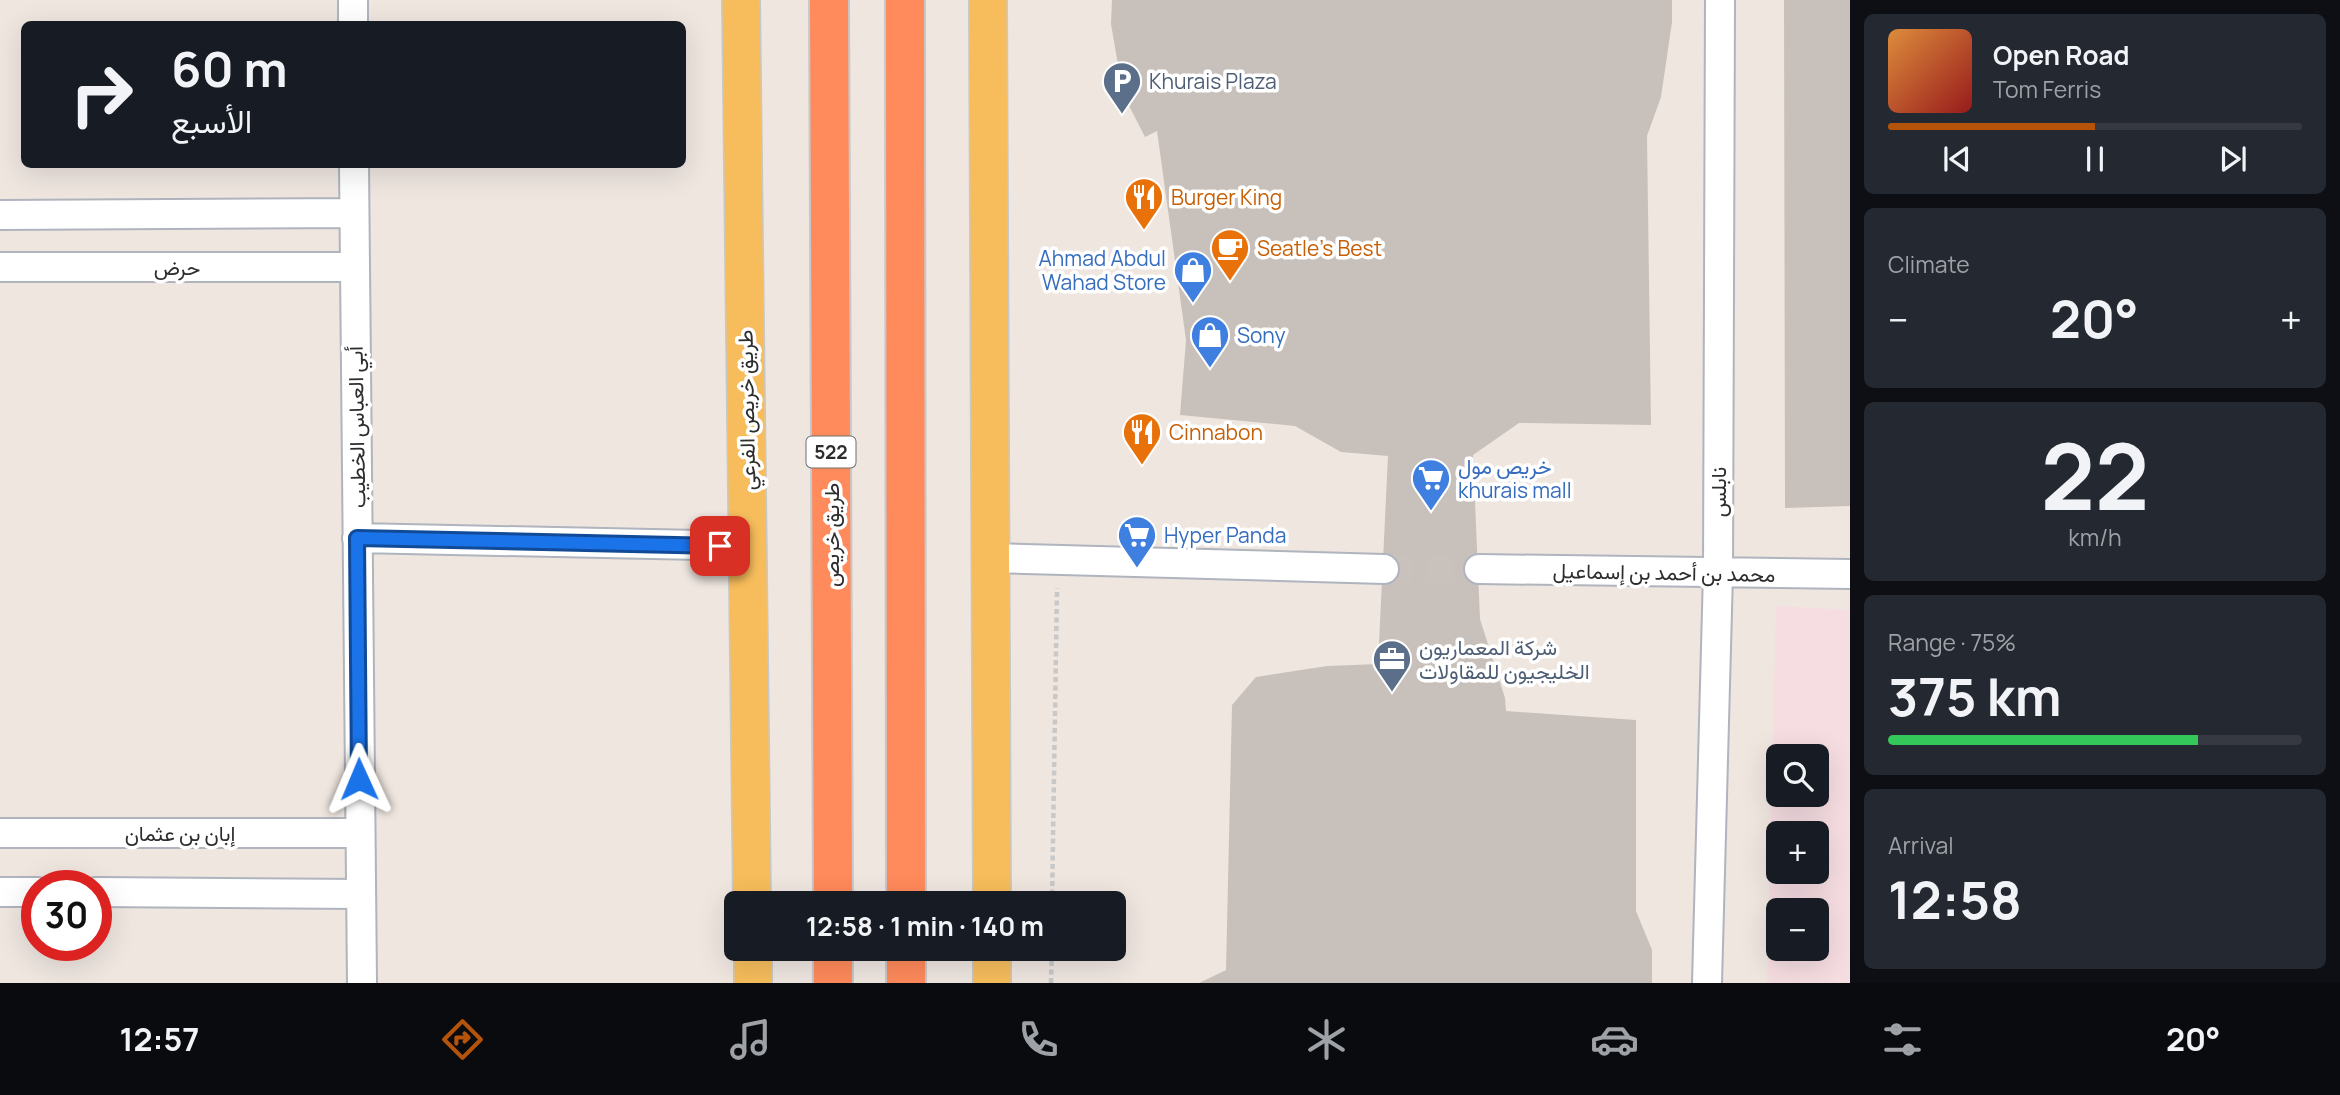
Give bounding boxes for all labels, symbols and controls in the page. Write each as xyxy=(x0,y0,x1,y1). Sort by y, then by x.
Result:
text: 60 m xyxy=(171,35,288,102)
text: Open Road xyxy=(1993,37,2129,73)
icon: right xyxy=(56,49,147,140)
parking icon: Khurais Plaza xyxy=(1101,60,1143,115)
place label: Khurais Plaza xyxy=(1149,67,1277,95)
text: Tom Ferris xyxy=(1993,73,2101,105)
text: الأسبع xyxy=(171,99,252,143)
icon: previous xyxy=(1938,140,1976,178)
icon: pause xyxy=(2076,140,2114,178)
icon: next xyxy=(2214,140,2252,178)
restaurant icon: Burger King xyxy=(1123,176,1165,231)
place label: Burger King xyxy=(1171,183,1282,211)
cafe icon: Seatle's Best xyxy=(1209,227,1251,282)
place label: Seatle's Best xyxy=(1257,234,1382,262)
place label: Ahmad Abdul Wahad Store xyxy=(1039,244,1166,296)
text: Climate xyxy=(1888,248,1970,280)
shop icon: Ahmad Abdul Wahad Store xyxy=(1172,249,1214,304)
street label: حرض xyxy=(154,253,200,281)
text: 20° xyxy=(2050,283,2139,354)
text: − xyxy=(1888,293,1909,345)
text: + xyxy=(2280,293,2302,345)
shop icon: Sony xyxy=(1189,314,1231,369)
place label: Sony xyxy=(1237,321,1286,349)
street label: طريق خريص الفرعي xyxy=(731,329,765,491)
street label: أبي العباس الخطيب xyxy=(341,346,375,508)
restaurant icon: Cinnabon xyxy=(1121,411,1163,466)
text: 22 xyxy=(2041,413,2149,537)
place label: Cinnabon xyxy=(1169,418,1263,446)
road number: 522 xyxy=(806,436,856,467)
place label: خريص مول khurais mall xyxy=(1458,452,1572,504)
supermarket icon: خريص مول khurais mall xyxy=(1410,457,1452,512)
street label: نابلس xyxy=(1704,467,1732,517)
street label: طريق خريص xyxy=(817,483,845,587)
supermarket icon: Hyper Panda xyxy=(1116,514,1158,569)
pin xyxy=(690,516,750,576)
place label: Hyper Panda xyxy=(1164,521,1286,549)
text: km/h xyxy=(2068,521,2122,553)
icon: arrive xyxy=(701,527,739,565)
street label: محمد بن أحمد بن إسماعيل xyxy=(1552,556,1776,589)
text: Range · 75% xyxy=(1888,626,2016,658)
place label: شركة المعماريون الخليجيون للمقاولات xyxy=(1419,633,1590,685)
office icon: شركة المعماريون الخليجيون للمقاولات xyxy=(1371,638,1413,693)
text: 375 km xyxy=(1888,661,2062,732)
position arrow xyxy=(322,742,396,816)
map controls xyxy=(1766,744,1829,961)
button: search xyxy=(1766,744,1829,807)
street label: إبان بن عثمان xyxy=(125,819,235,848)
button: + xyxy=(1766,821,1829,884)
text: Arrival xyxy=(1888,829,1954,861)
text: 12:58 xyxy=(1888,864,2022,935)
speed limit sign: 30 xyxy=(21,870,112,961)
button: − xyxy=(1766,898,1829,961)
text: 12:58 · 1 min · 140 m xyxy=(806,908,1044,944)
icon: directions xyxy=(438,1015,487,1064)
icon: music xyxy=(726,1015,775,1064)
icon: phone xyxy=(1014,1015,1063,1064)
icon: climate xyxy=(1302,1015,1351,1064)
icon: car xyxy=(1590,1015,1639,1064)
icon: filters xyxy=(1878,1015,1927,1064)
text: 12:57 xyxy=(119,1017,199,1061)
text: 20° xyxy=(2166,1017,2221,1061)

